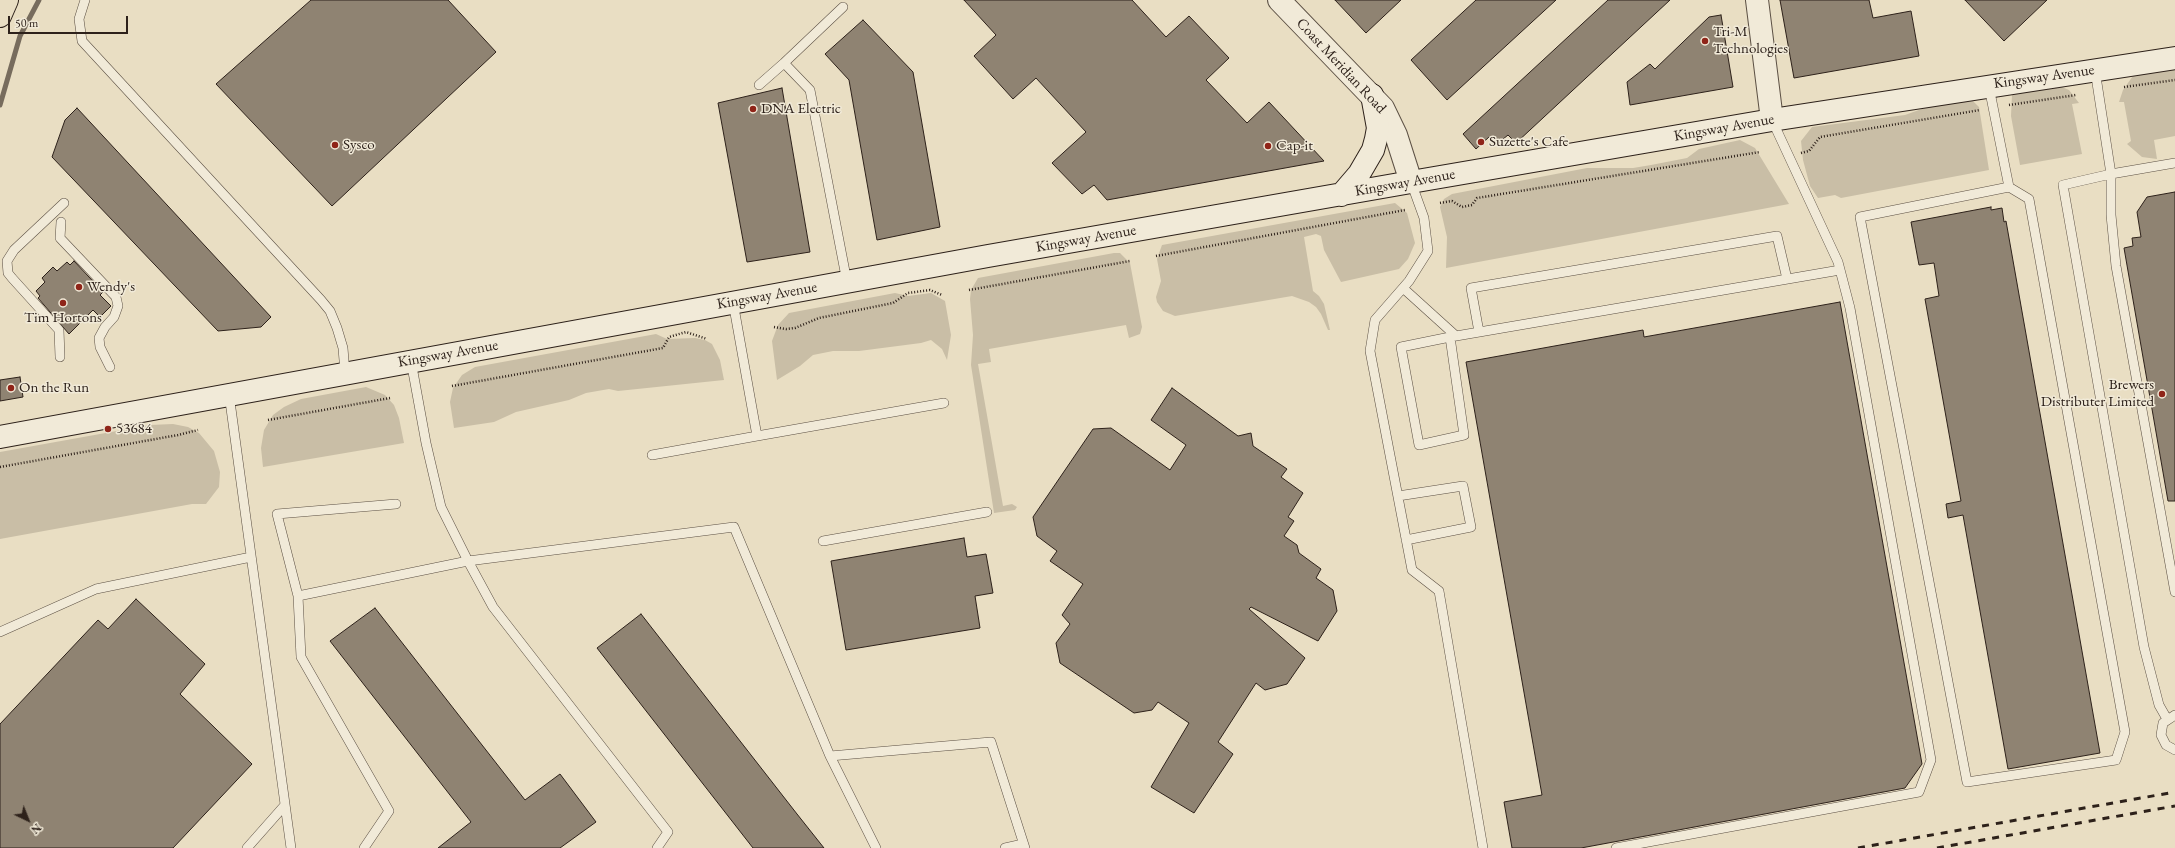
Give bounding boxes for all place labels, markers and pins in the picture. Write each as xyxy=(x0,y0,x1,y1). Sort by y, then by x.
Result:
place label: Tri-M Technologies xyxy=(1713,23,1788,58)
marker: Tri-M Technologies xyxy=(1700,36,1710,46)
place label: DNA Electric xyxy=(761,100,841,118)
marker: DNA Electric xyxy=(748,104,758,114)
place label: Suzette's Cafe xyxy=(1489,133,1568,151)
place label: Sysco xyxy=(343,136,375,154)
place label: Cap-it xyxy=(1276,137,1313,155)
marker: Suzette's Cafe xyxy=(1476,137,1486,147)
marker: Sysco xyxy=(330,140,340,150)
marker: Cap-it xyxy=(1263,141,1273,151)
place label: Wendy's xyxy=(87,278,135,296)
marker: Wendy's xyxy=(74,282,84,292)
marker: Tim Hortons xyxy=(58,298,68,308)
place label: Tim Hortons xyxy=(24,309,102,327)
place label: Brewers Distributer Limited xyxy=(2041,376,2154,411)
place label: On the Run xyxy=(19,379,89,397)
marker: On the Run xyxy=(6,383,16,393)
marker: Brewers Distributer Limited xyxy=(2157,389,2167,399)
place label: 53684 xyxy=(116,420,152,438)
marker: 53684 xyxy=(103,424,113,434)

